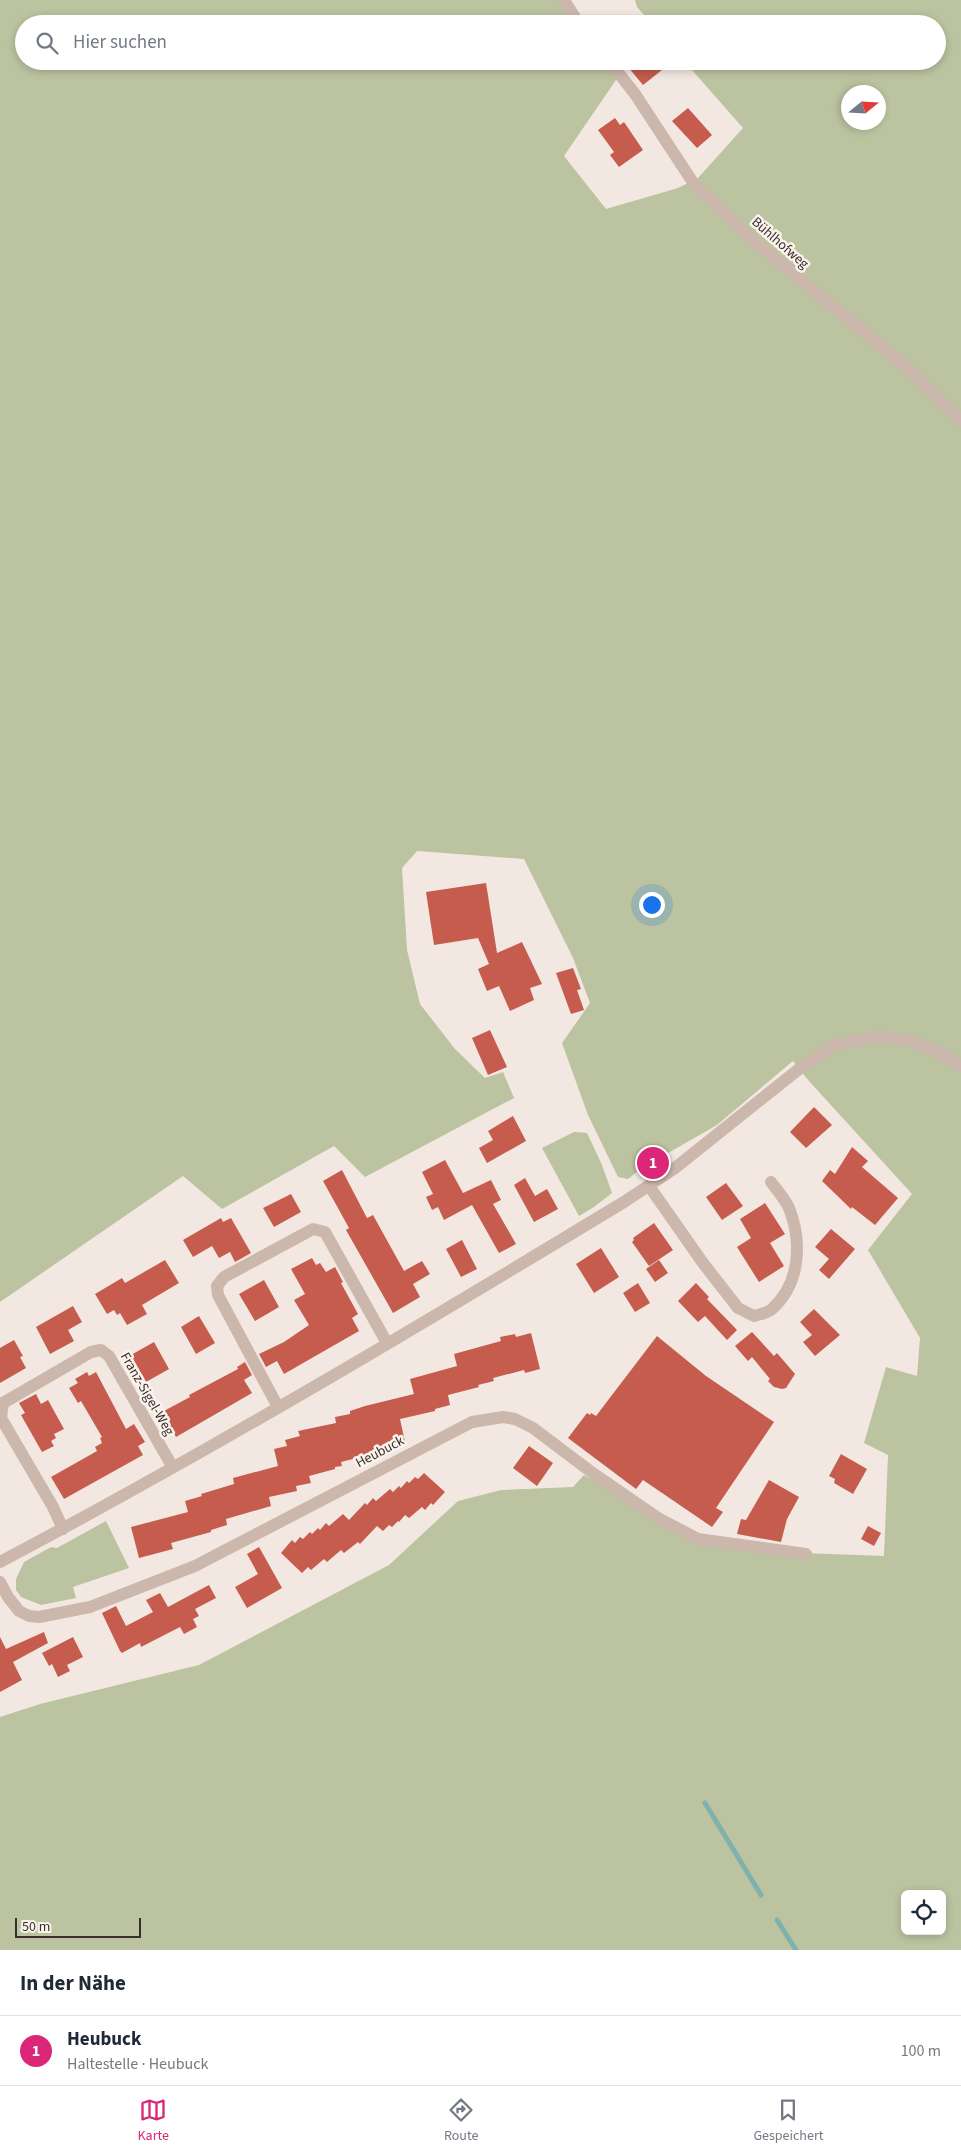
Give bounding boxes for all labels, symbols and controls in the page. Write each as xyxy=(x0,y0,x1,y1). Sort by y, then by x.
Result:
search box xyxy=(15,15,946,70)
icon: search xyxy=(33,29,61,57)
text: Hier suchen xyxy=(73,29,167,56)
north arrow xyxy=(841,85,886,130)
street label: Bühlhofweg xyxy=(747,212,813,274)
your location xyxy=(639,892,665,918)
pin: 1 xyxy=(637,1144,669,1182)
street label: Franz-Sigel-Weg xyxy=(115,1349,179,1439)
street label: Heubuck xyxy=(352,1431,408,1473)
map controls xyxy=(901,1890,946,1935)
button: locate xyxy=(901,1890,946,1935)
scale bar xyxy=(15,1915,141,1938)
text: 50 m xyxy=(22,1917,50,1937)
text: In der Nähe xyxy=(20,1968,126,1998)
text: Heubuck xyxy=(67,2026,141,2053)
text: 1 xyxy=(32,2040,40,2062)
text: 100 m xyxy=(901,2040,941,2062)
text: Haltestelle · Heubuck xyxy=(67,2053,209,2075)
tab: Karte xyxy=(137,2096,169,2146)
tab: Route xyxy=(444,2096,478,2146)
tab: Gespeichert xyxy=(753,2096,824,2146)

